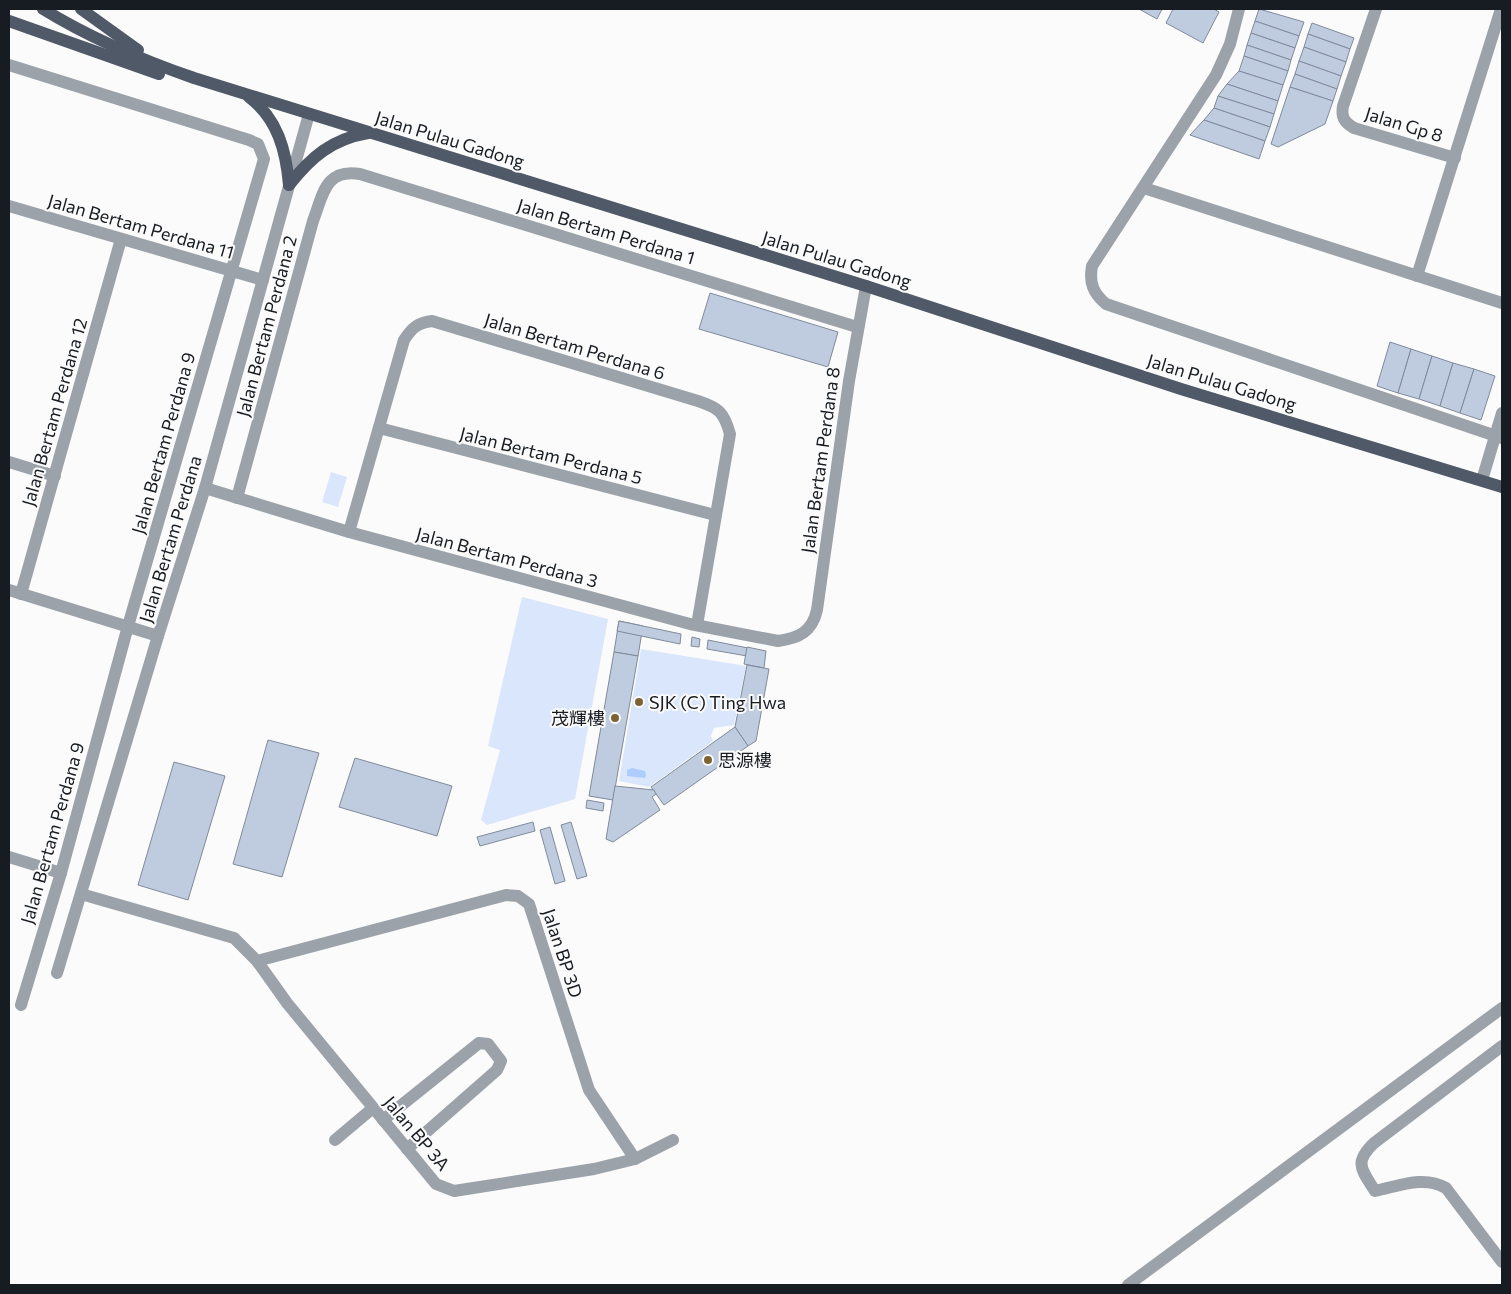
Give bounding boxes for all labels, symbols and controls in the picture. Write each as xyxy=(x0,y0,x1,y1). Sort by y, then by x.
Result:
street label: Jalan Gp 8 xyxy=(1362,102,1446,146)
street label: Jalan Pulau Gadong xyxy=(373,106,528,172)
street label: Jalan Bertam Perdana 11 xyxy=(45,189,237,263)
street label: Jalan Bertam Perdana 1 xyxy=(514,193,698,269)
street label: Jalan Pulau Gadong xyxy=(760,226,915,292)
street label: Jalan Bertam Perdana 2 xyxy=(231,233,301,419)
street label: Jalan Bertam Perdana 6 xyxy=(482,308,668,384)
street label: Jalan Bertam Perdana 12 xyxy=(17,315,91,509)
street label: Jalan Pulau Gadong xyxy=(1145,349,1300,415)
street label: Jalan Bertam Perdana 9 xyxy=(127,350,199,536)
street label: Jalan Bertam Perdana 8 xyxy=(796,365,844,555)
street label: Jalan Bertam Perdana 5 xyxy=(457,422,645,488)
street label: Jalan Bertam Perdana xyxy=(134,453,206,625)
street label: Jalan Bertam Perdana 3 xyxy=(414,522,600,592)
place label: SJK (C) Ting Hwa xyxy=(649,691,786,713)
marker: SJK (C) Ting Hwa xyxy=(633,696,645,708)
place label: 茂輝樓 xyxy=(551,707,605,729)
marker: 茂輝樓 xyxy=(609,712,621,724)
street label: Jalan Bertam Perdana 9 xyxy=(16,740,88,926)
place label: 思源樓 xyxy=(718,749,772,771)
marker: 思源樓 xyxy=(702,754,714,766)
street label: Jalan BP 3D xyxy=(538,906,588,1000)
street label: Jalan BP 3A xyxy=(379,1091,455,1175)

